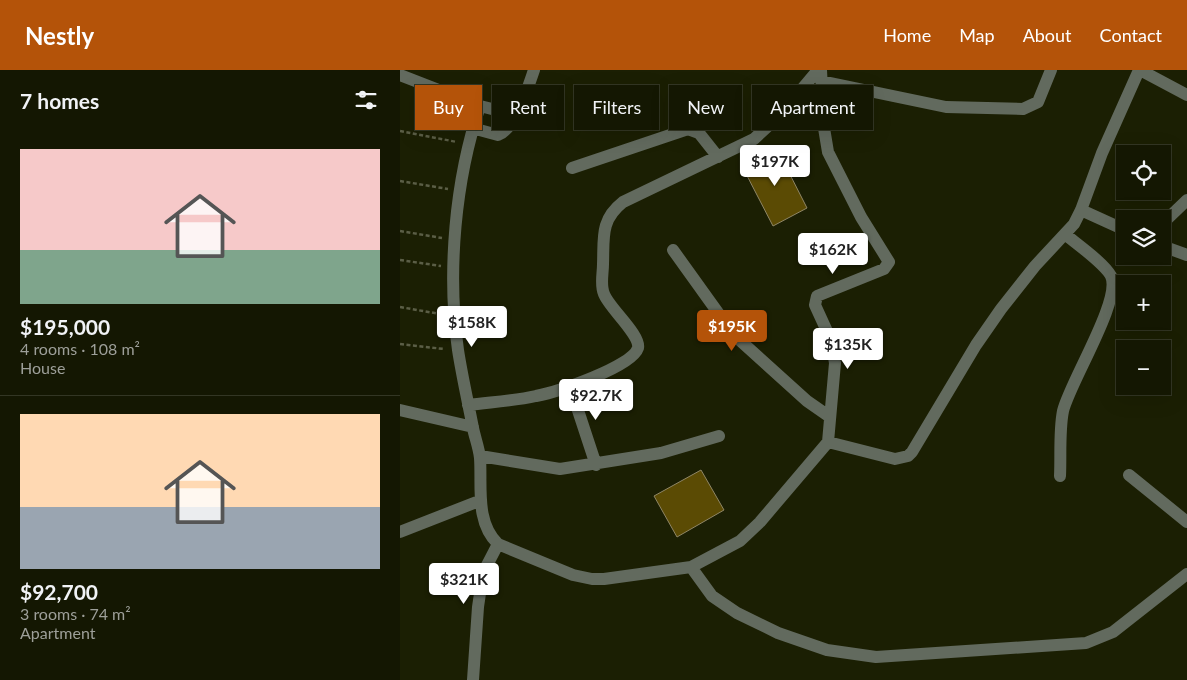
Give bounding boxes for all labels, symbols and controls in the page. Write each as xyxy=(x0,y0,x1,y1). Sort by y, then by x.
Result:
text: Nestly xyxy=(25,21,94,50)
text: Home xyxy=(883,24,931,46)
text: Map xyxy=(959,24,995,46)
text: About xyxy=(1023,24,1072,46)
text: Contact xyxy=(1100,24,1162,46)
chip: Buy xyxy=(415,85,482,130)
chip: Rent xyxy=(492,85,564,130)
chip: Filters xyxy=(574,85,659,130)
chip: New xyxy=(669,85,742,130)
chip: Apartment xyxy=(752,85,873,130)
icon: filters xyxy=(352,86,380,114)
text: 7 homes xyxy=(20,88,99,113)
pin: $197K xyxy=(740,144,810,187)
map controls xyxy=(1116,145,1171,395)
button: locate xyxy=(1116,145,1171,200)
text: $197K xyxy=(751,151,799,170)
icon: home xyxy=(155,181,245,271)
button: layers xyxy=(1116,210,1171,265)
pin: $162K xyxy=(798,232,868,275)
text: $162K xyxy=(809,239,857,258)
button: + xyxy=(1116,275,1171,330)
pin: $158K xyxy=(437,306,507,348)
pin: $195K xyxy=(697,310,767,352)
text: $158K xyxy=(448,312,496,331)
text: $195,000 xyxy=(20,314,110,339)
text: $195K xyxy=(708,316,756,335)
pin: $135K xyxy=(813,328,883,370)
text: $135K xyxy=(824,334,872,353)
text: 4 rooms · 108 m² xyxy=(20,339,140,358)
button: − xyxy=(1116,340,1171,395)
text: House xyxy=(20,358,65,377)
pin: $92.7K xyxy=(555,378,637,421)
text: $92.7K xyxy=(570,385,622,404)
icon: home xyxy=(155,447,245,537)
pin: $321K xyxy=(429,562,499,605)
text: $321K xyxy=(440,569,488,588)
text: $92,700 xyxy=(20,579,98,604)
text: 3 rooms · 74 m² xyxy=(20,604,131,623)
text: Apartment xyxy=(20,623,95,642)

